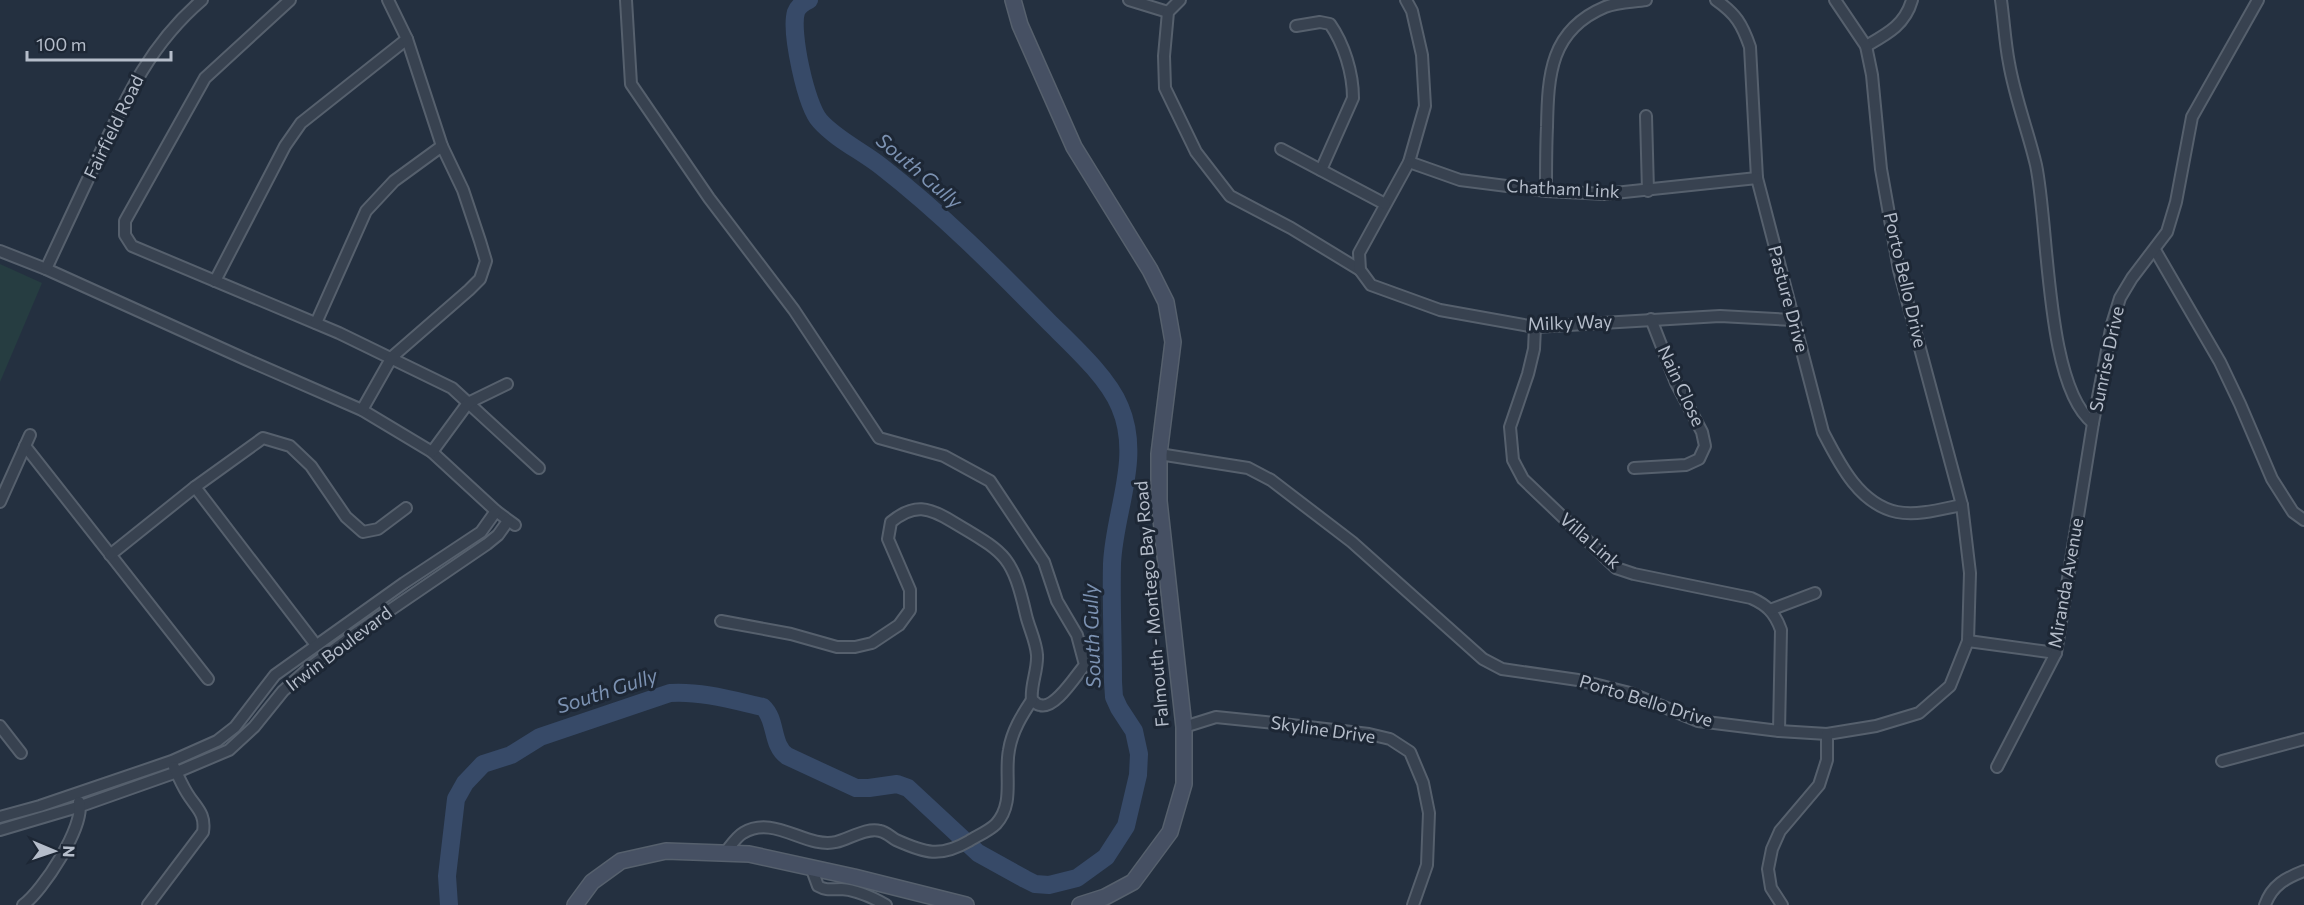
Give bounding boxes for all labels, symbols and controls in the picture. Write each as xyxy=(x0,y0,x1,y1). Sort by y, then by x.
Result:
scale bar xyxy=(27,24,171,62)
text: 100 m xyxy=(36,33,86,55)
street label: Fairfield Road xyxy=(78,71,148,182)
water label: South Gully xyxy=(872,127,968,213)
street label: Chatham Link xyxy=(1506,174,1620,202)
street label: Porto Bello Drive xyxy=(1880,210,1932,350)
street label: Pasture Drive xyxy=(1764,243,1814,355)
street label: Sunrise Drive xyxy=(2084,304,2128,414)
street label: Milky Way xyxy=(1527,310,1613,334)
street label: Nain Close xyxy=(1654,342,1710,429)
street label: Falmouth - Montego Bay Road xyxy=(1129,480,1173,728)
street label: Villa Link xyxy=(1556,508,1626,573)
street label: Miranda Avenue xyxy=(2043,516,2087,650)
water label: South Gully xyxy=(1077,583,1105,689)
street label: Irwin Boulevard xyxy=(281,601,396,695)
water label: South Gully xyxy=(553,662,661,718)
street label: Porto Bello Drive xyxy=(1577,669,1716,731)
street label: Skyline Drive xyxy=(1269,711,1377,747)
north arrow xyxy=(24,821,84,881)
text: N xyxy=(60,845,79,858)

